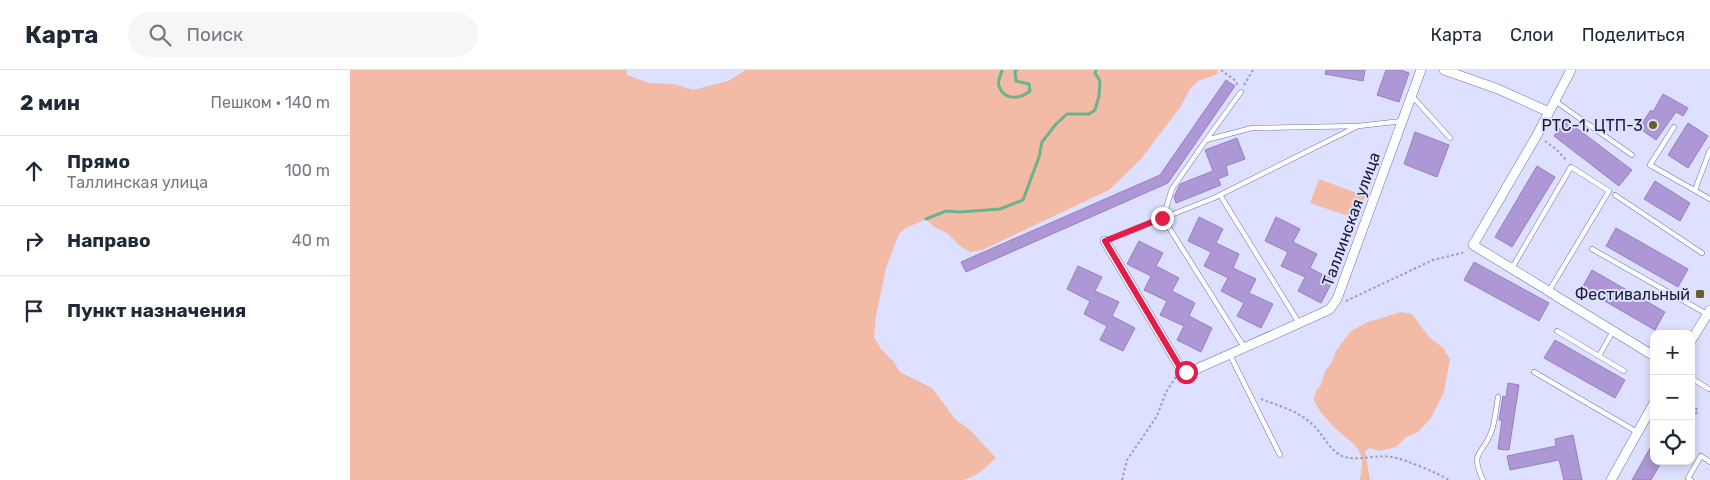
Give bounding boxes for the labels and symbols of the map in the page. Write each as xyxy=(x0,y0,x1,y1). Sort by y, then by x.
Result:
place label: РТС-1, ЦТП-3 xyxy=(1542,116,1643,135)
marker: РТС-1, ЦТП-3 xyxy=(1647,119,1659,131)
street label: Таллинская улица xyxy=(1318,149,1384,289)
route end xyxy=(1151,207,1174,230)
place label: Фестивальный xyxy=(1575,285,1690,304)
marker: Фестивальный xyxy=(1694,288,1706,300)
route start xyxy=(1175,361,1198,384)

